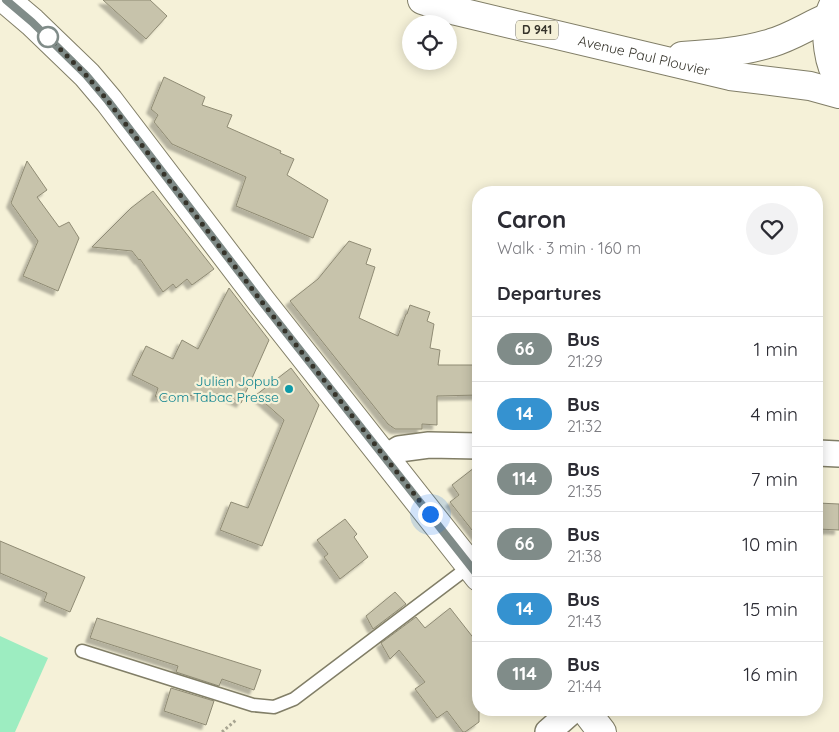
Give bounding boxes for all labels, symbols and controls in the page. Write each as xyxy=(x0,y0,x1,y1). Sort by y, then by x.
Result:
map controls xyxy=(402,15,457,70)
button: locate xyxy=(402,15,457,70)
road number: D 941 xyxy=(516,20,558,40)
unlabelled marker xyxy=(37,26,59,48)
street label: Avenue Paul Plouvier xyxy=(576,31,712,80)
button: heart xyxy=(746,203,798,255)
text: Caron xyxy=(497,204,566,234)
text: Walk · 3 min · 160 m xyxy=(497,238,641,258)
text: Departures xyxy=(497,281,601,305)
text: Bus xyxy=(567,327,600,351)
text: 66 xyxy=(515,337,534,360)
text: 1 min xyxy=(753,337,798,361)
text: 21:29 xyxy=(567,351,603,371)
place label: Julien Jopub Com Tabac Presse xyxy=(159,372,279,406)
marker: Julien Jopub Com Tabac Presse xyxy=(283,383,295,395)
text: Bus xyxy=(567,392,600,416)
text: 14 xyxy=(516,402,533,425)
text: 4 min xyxy=(750,402,798,426)
text: 21:32 xyxy=(567,416,602,436)
text: Bus xyxy=(567,457,600,481)
text: 114 xyxy=(512,467,537,490)
text: 7 min xyxy=(751,467,798,491)
text: 21:35 xyxy=(567,481,602,501)
your location xyxy=(418,502,443,527)
text: Bus xyxy=(567,522,600,546)
text: 66 xyxy=(515,532,534,555)
text: 10 min xyxy=(742,532,798,556)
text: 21:38 xyxy=(567,546,602,566)
text: Bus xyxy=(567,587,600,611)
text: 14 xyxy=(516,597,533,620)
text: 15 min xyxy=(743,597,798,621)
text: 21:43 xyxy=(567,611,602,631)
text: Bus xyxy=(567,652,600,676)
text: 114 xyxy=(512,662,537,685)
text: 16 min xyxy=(743,662,798,686)
text: 21:44 xyxy=(567,676,602,696)

